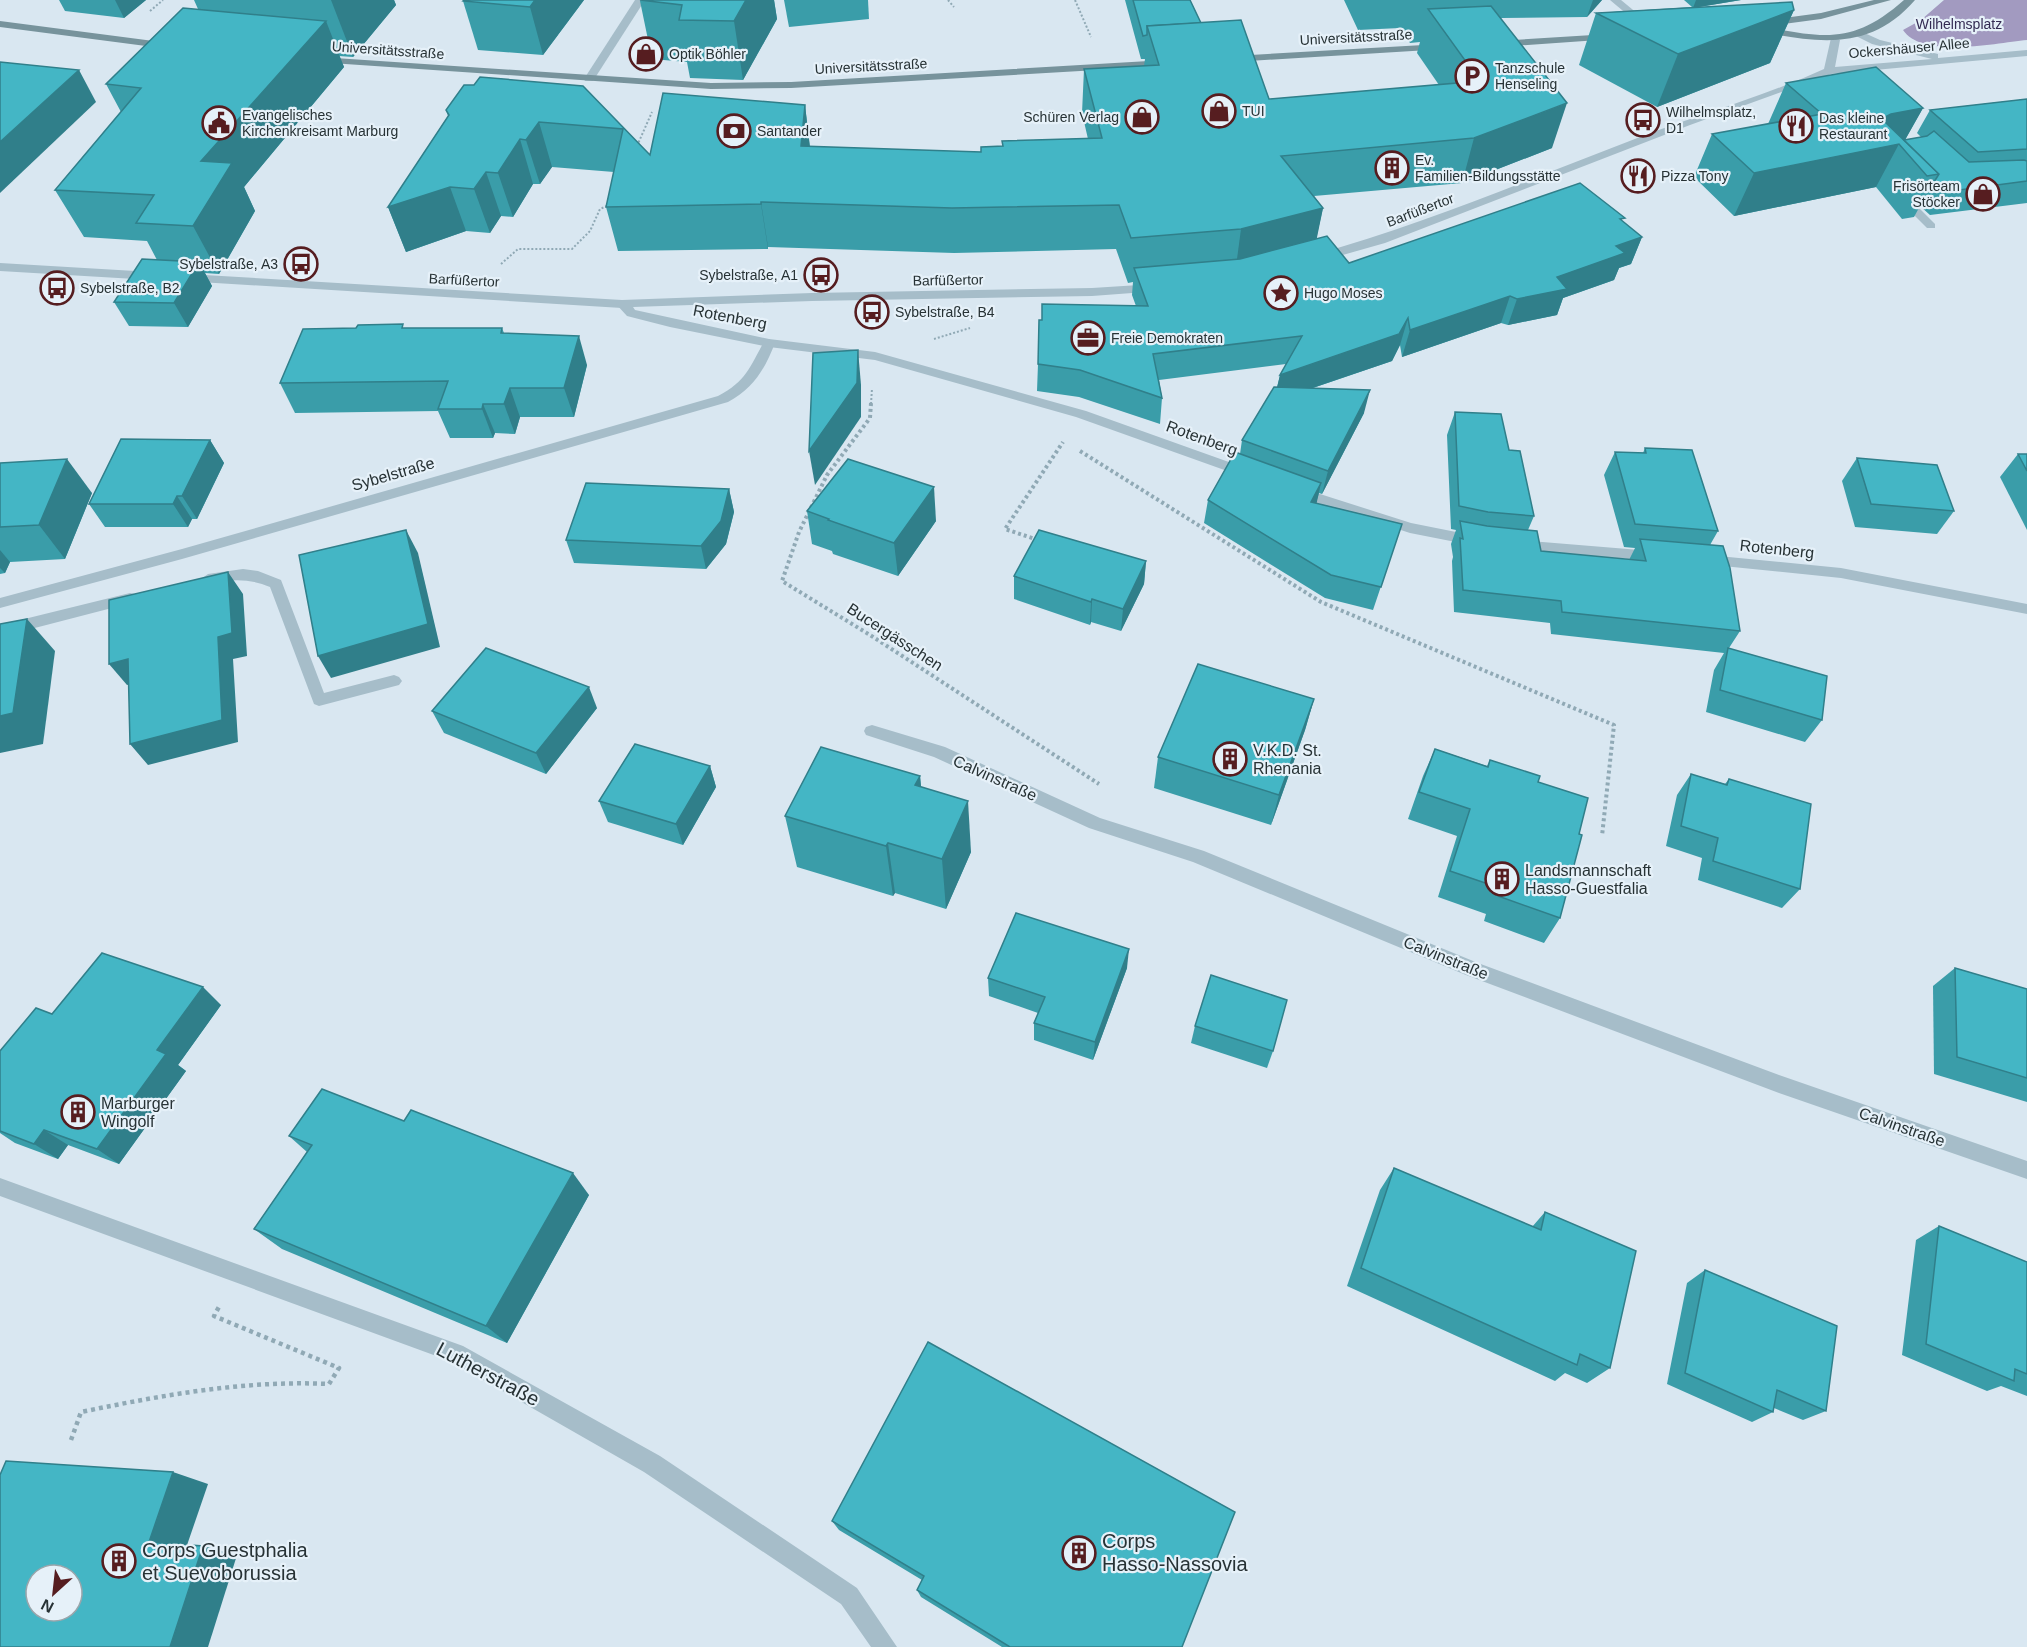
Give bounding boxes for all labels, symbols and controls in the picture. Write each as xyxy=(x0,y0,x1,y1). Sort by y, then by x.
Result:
park label: Wilhelmsplatz xyxy=(1916,16,2002,32)
street label: Universitätsstraße xyxy=(1299,26,1413,48)
street label: Ockershäuser Allee xyxy=(1848,35,1970,61)
shop icon: Optik Böhler xyxy=(628,36,664,72)
street label: Universitätsstraße xyxy=(331,38,445,62)
place label: Optik Böhler xyxy=(669,46,746,62)
street label: Universitätsstraße xyxy=(814,55,928,77)
parking icon: Tanzschule Henseling xyxy=(1454,58,1490,94)
place label: Tanzschule Henseling xyxy=(1495,60,1565,92)
shop icon: TUI xyxy=(1201,93,1237,129)
shop icon: Schüren Verlag xyxy=(1124,99,1160,135)
bus stop icon: Wilhelmsplatz, D1 xyxy=(1625,102,1661,138)
place label: TUI xyxy=(1242,103,1265,119)
place label: Wilhelmsplatz, D1 xyxy=(1666,104,1756,136)
public building icon: Evangelisches Kirchenkreisamt Marburg xyxy=(201,105,237,141)
place label: Evangelisches Kirchenkreisamt Marburg xyxy=(242,107,398,139)
restaurant icon: Das kleine Restaurant xyxy=(1778,108,1814,144)
place label: Schüren Verlag xyxy=(1023,109,1119,125)
place label: Das kleine Restaurant xyxy=(1819,110,1888,142)
bank icon: Santander xyxy=(716,113,752,149)
place label: Santander xyxy=(757,123,822,139)
building icon: Ev. Familien-Bildungsstätte xyxy=(1374,150,1410,186)
place label: Ev. Familien-Bildungsstätte xyxy=(1415,152,1561,184)
restaurant icon: Pizza Tony xyxy=(1620,158,1656,194)
place label: Pizza Tony xyxy=(1661,168,1728,184)
shop icon: Frisörteam Stöcker xyxy=(1965,176,2001,212)
place label: Frisörteam Stöcker xyxy=(1893,178,1960,210)
street label: Barfüßertor xyxy=(1384,190,1456,230)
bus stop icon: Sybelstraße, A3 xyxy=(283,246,319,282)
place label: Sybelstraße, A3 xyxy=(179,256,278,272)
bus stop icon: Sybelstraße, A1 xyxy=(803,257,839,293)
place label: Sybelstraße, A1 xyxy=(699,267,798,283)
bus stop icon: Sybelstraße, B2 xyxy=(39,270,75,306)
street label: Barfüßertor xyxy=(428,270,500,290)
street label: Barfüßertor xyxy=(912,271,984,289)
place icon: Hugo Moses xyxy=(1263,275,1299,311)
place label: Sybelstraße, B2 xyxy=(80,280,180,296)
place label: Hugo Moses xyxy=(1304,285,1383,301)
bus stop icon: Sybelstraße, B4 xyxy=(854,294,890,330)
street label: Rotenberg xyxy=(692,302,768,332)
place label: Sybelstraße, B4 xyxy=(895,304,995,320)
office icon: Freie Demokraten xyxy=(1070,320,1106,356)
place label: Freie Demokraten xyxy=(1111,330,1223,346)
street label: Rotenberg xyxy=(1164,417,1240,459)
street label: Sybelstraße xyxy=(350,454,436,494)
street label: Rotenberg xyxy=(1739,537,1815,561)
street label: Bucergässchen xyxy=(844,600,946,674)
building icon: V.K.D. St. Rhenania xyxy=(1212,741,1248,777)
place label: V.K.D. St. Rhenania xyxy=(1253,742,1322,777)
street label: Calvinstraße xyxy=(951,752,1040,804)
building icon: Landsmannschaft Hasso-Guestfalia xyxy=(1484,861,1520,897)
place label: Landsmannschaft Hasso-Guestfalia xyxy=(1525,862,1652,897)
street label: Calvinstraße xyxy=(1401,933,1491,983)
building icon: Marburger Wingolf xyxy=(60,1094,96,1130)
place label: Marburger Wingolf xyxy=(101,1095,175,1130)
street label: Calvinstraße xyxy=(1857,1104,1947,1150)
street label: Lutherstraße xyxy=(433,1338,543,1410)
place label: Corps Hasso-Nassovia xyxy=(1102,1530,1248,1575)
building icon: Corps Hasso-Nassovia xyxy=(1061,1535,1097,1571)
place label: Corps Guestphalia et Suevoborussia xyxy=(142,1539,309,1584)
building icon: Corps Guestphalia et Suevoborussia xyxy=(101,1543,137,1579)
north arrow xyxy=(24,1563,84,1623)
text: N xyxy=(38,1596,56,1616)

